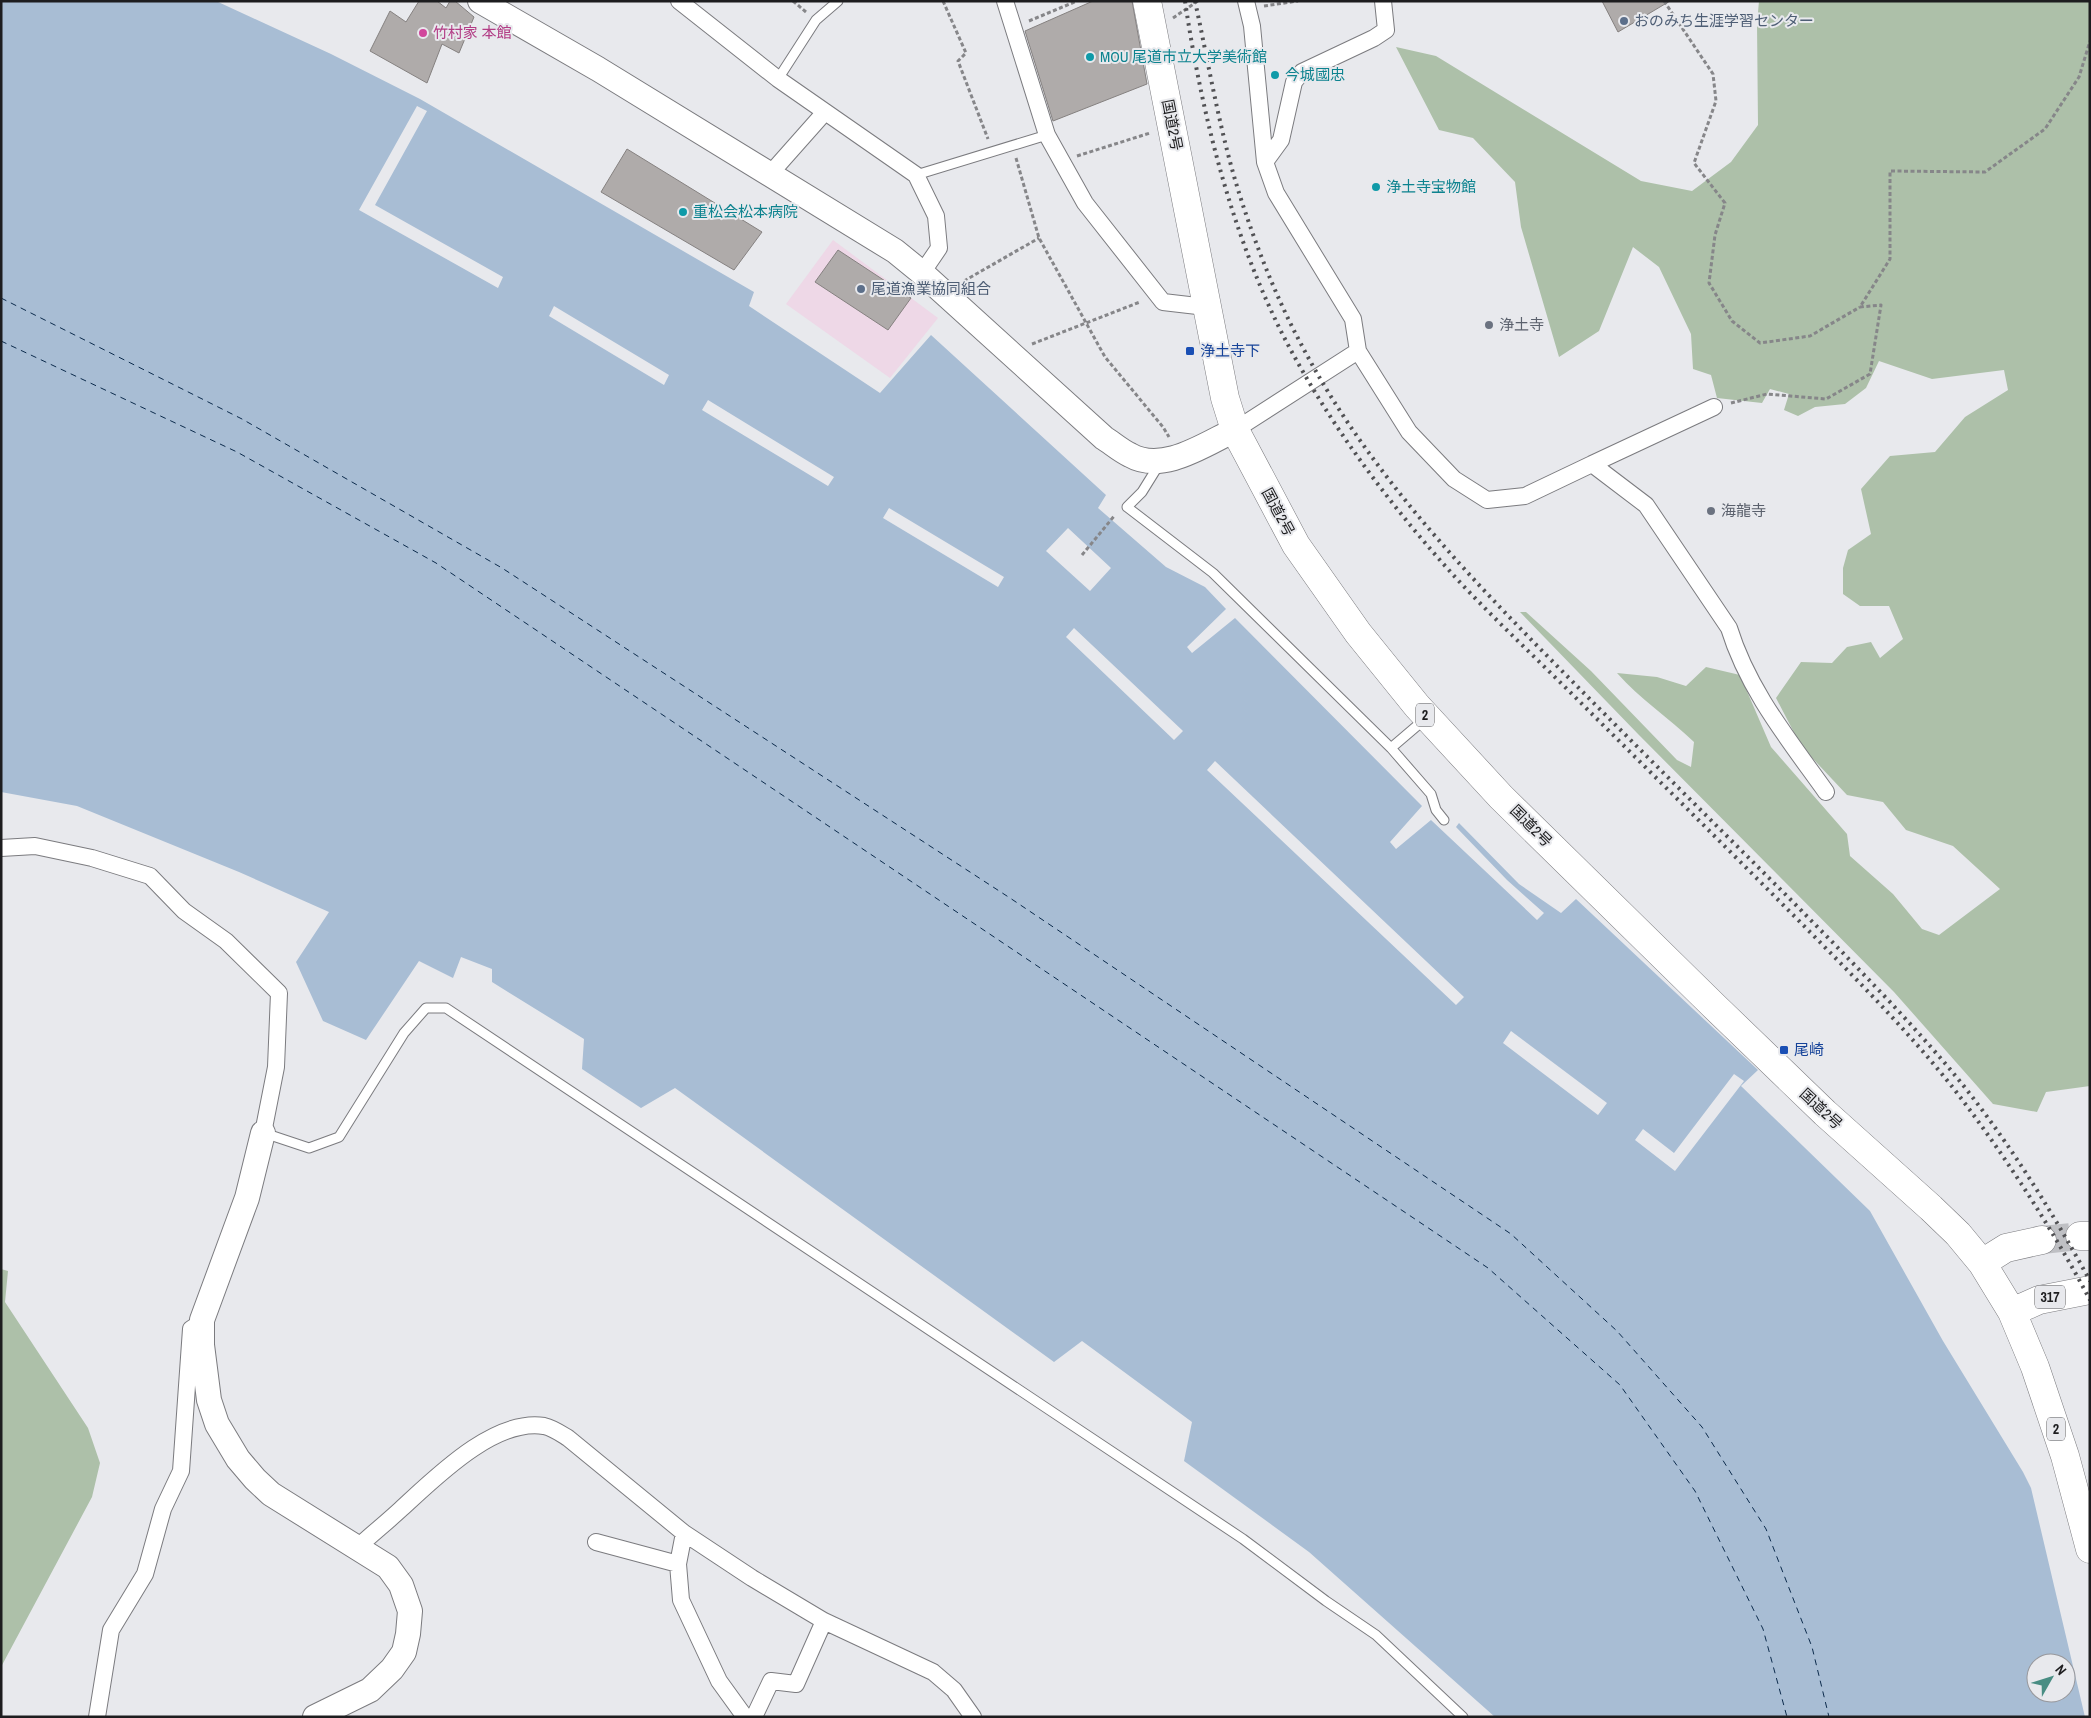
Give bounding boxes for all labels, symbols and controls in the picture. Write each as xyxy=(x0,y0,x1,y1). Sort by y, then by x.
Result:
place label: おのみち生涯学習センター xyxy=(1634,10,1814,31)
marker: おのみち生涯学習センター xyxy=(1618,15,1630,27)
place label: 竹村家 本館 xyxy=(433,22,511,43)
marker: 竹村家 本館 xyxy=(417,27,429,39)
place label: MOU 尾道市立大学美術館 xyxy=(1100,46,1267,67)
marker: MOU 尾道市立大学美術館 xyxy=(1084,51,1096,63)
place label: 今城國忠 xyxy=(1285,64,1345,85)
marker: 今城國忠 xyxy=(1269,69,1281,81)
street label: 国道2号 xyxy=(1157,97,1188,152)
place label: 浄土寺宝物館 xyxy=(1386,176,1476,197)
marker: 浄土寺宝物館 xyxy=(1370,181,1382,193)
place label: 重松会松本病院 xyxy=(693,201,798,222)
marker: 重松会松本病院 xyxy=(677,206,689,218)
place label: 尾道漁業協同組合 xyxy=(871,278,991,299)
marker: 尾道漁業協同組合 xyxy=(855,283,867,295)
place label: 浄土寺 xyxy=(1499,314,1544,335)
marker: 浄土寺 xyxy=(1483,319,1495,331)
place label: 浄土寺下 xyxy=(1200,340,1260,361)
marker: 浄土寺下 xyxy=(1184,345,1196,357)
street label: 国道2号 xyxy=(1257,484,1300,540)
place label: 海龍寺 xyxy=(1721,500,1766,521)
marker: 海龍寺 xyxy=(1705,505,1717,517)
road number: 2 xyxy=(1416,704,1434,726)
street label: 国道2号 xyxy=(1506,800,1557,851)
place label: 尾崎 xyxy=(1794,1039,1824,1060)
marker: 尾崎 xyxy=(1778,1044,1790,1056)
street label: 国道2号 xyxy=(1795,1083,1847,1134)
road number: 317 xyxy=(2035,1285,2065,1308)
road number: 2 xyxy=(2047,1418,2065,1440)
north arrow xyxy=(2026,1653,2076,1703)
text: N xyxy=(2051,1661,2071,1679)

